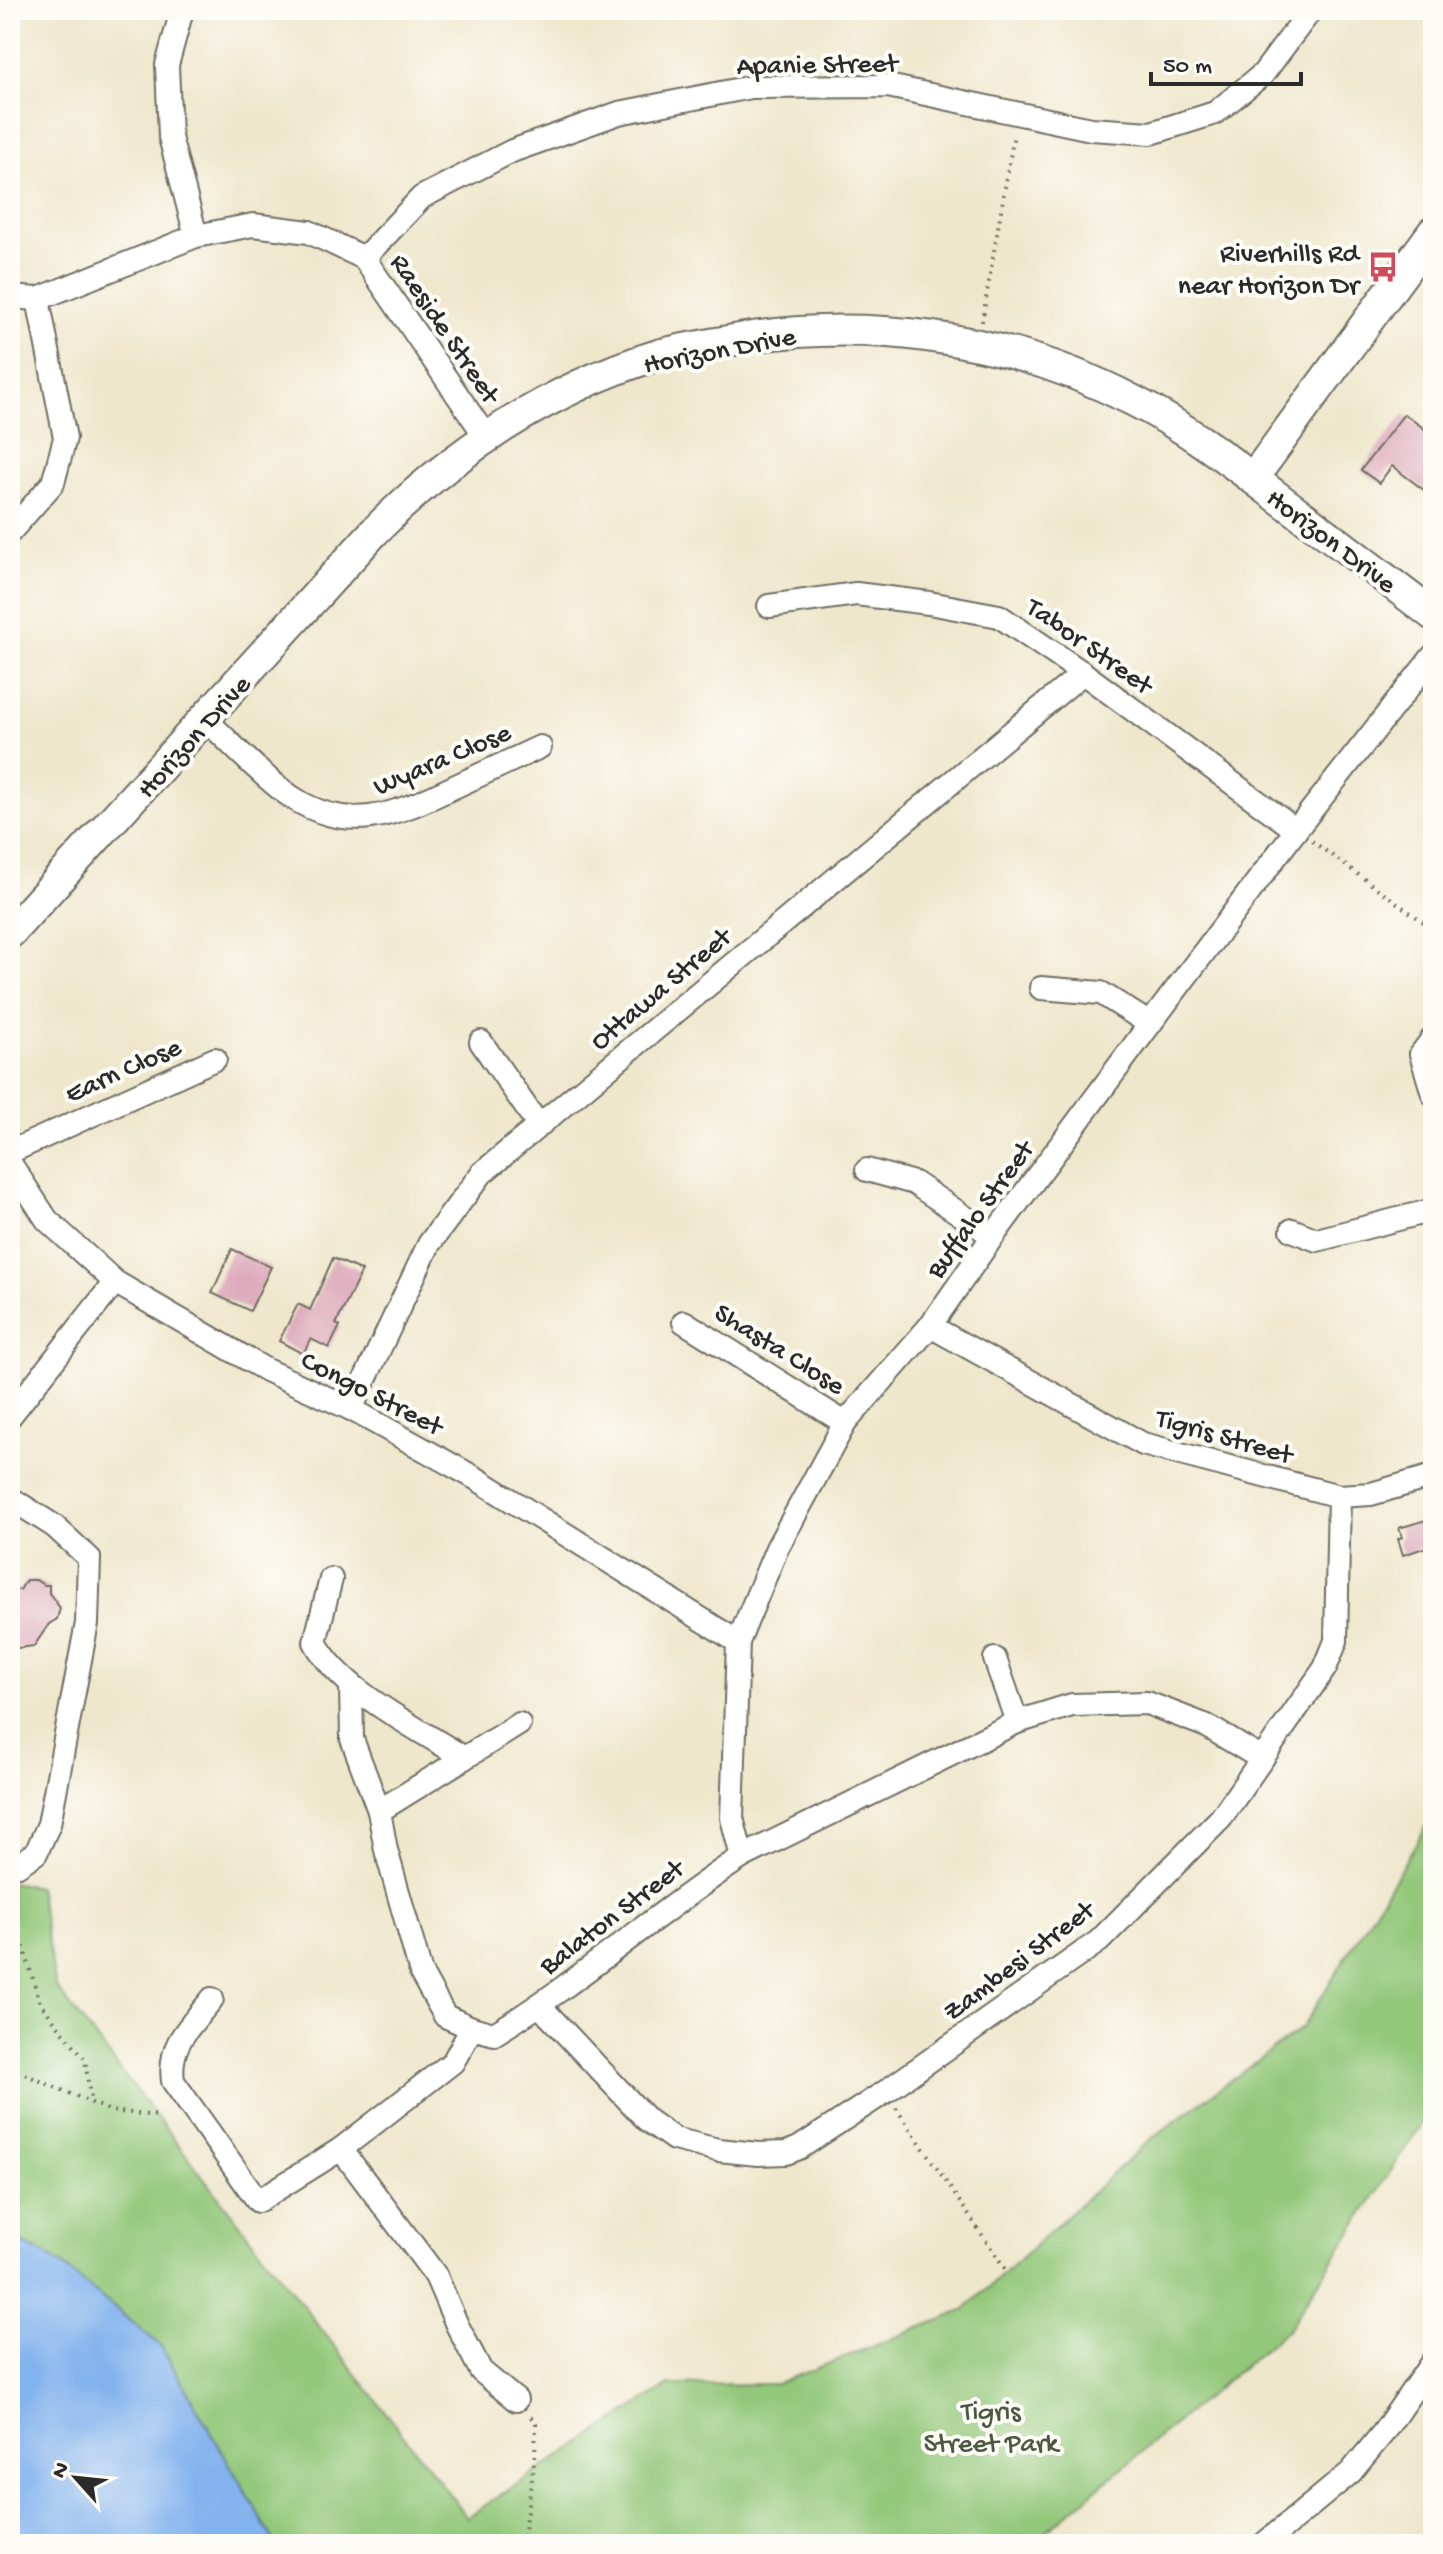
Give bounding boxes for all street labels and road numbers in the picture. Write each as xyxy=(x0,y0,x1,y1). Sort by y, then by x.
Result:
street label: Apanie Street xyxy=(736,49,900,84)
street label: Raeside Street xyxy=(381,248,507,413)
street label: Horizon Drive xyxy=(641,321,799,383)
street label: Horizon Drive xyxy=(1259,483,1402,603)
street label: Tabor Street xyxy=(1017,591,1160,705)
street label: Horizon Drive xyxy=(131,669,260,806)
street label: Wyara Close xyxy=(369,717,517,805)
street label: Ottawa Street xyxy=(585,920,741,1059)
street label: Earn Close xyxy=(61,1032,187,1112)
street label: Buffalo Street xyxy=(920,1133,1044,1287)
street label: Shasta Close xyxy=(707,1298,851,1404)
street label: Congo Street xyxy=(295,1345,450,1446)
street label: Tigris Street xyxy=(1150,1403,1298,1474)
street label: Balaton Street xyxy=(533,1852,693,1984)
street label: Zambesi Street xyxy=(938,1894,1104,2030)

